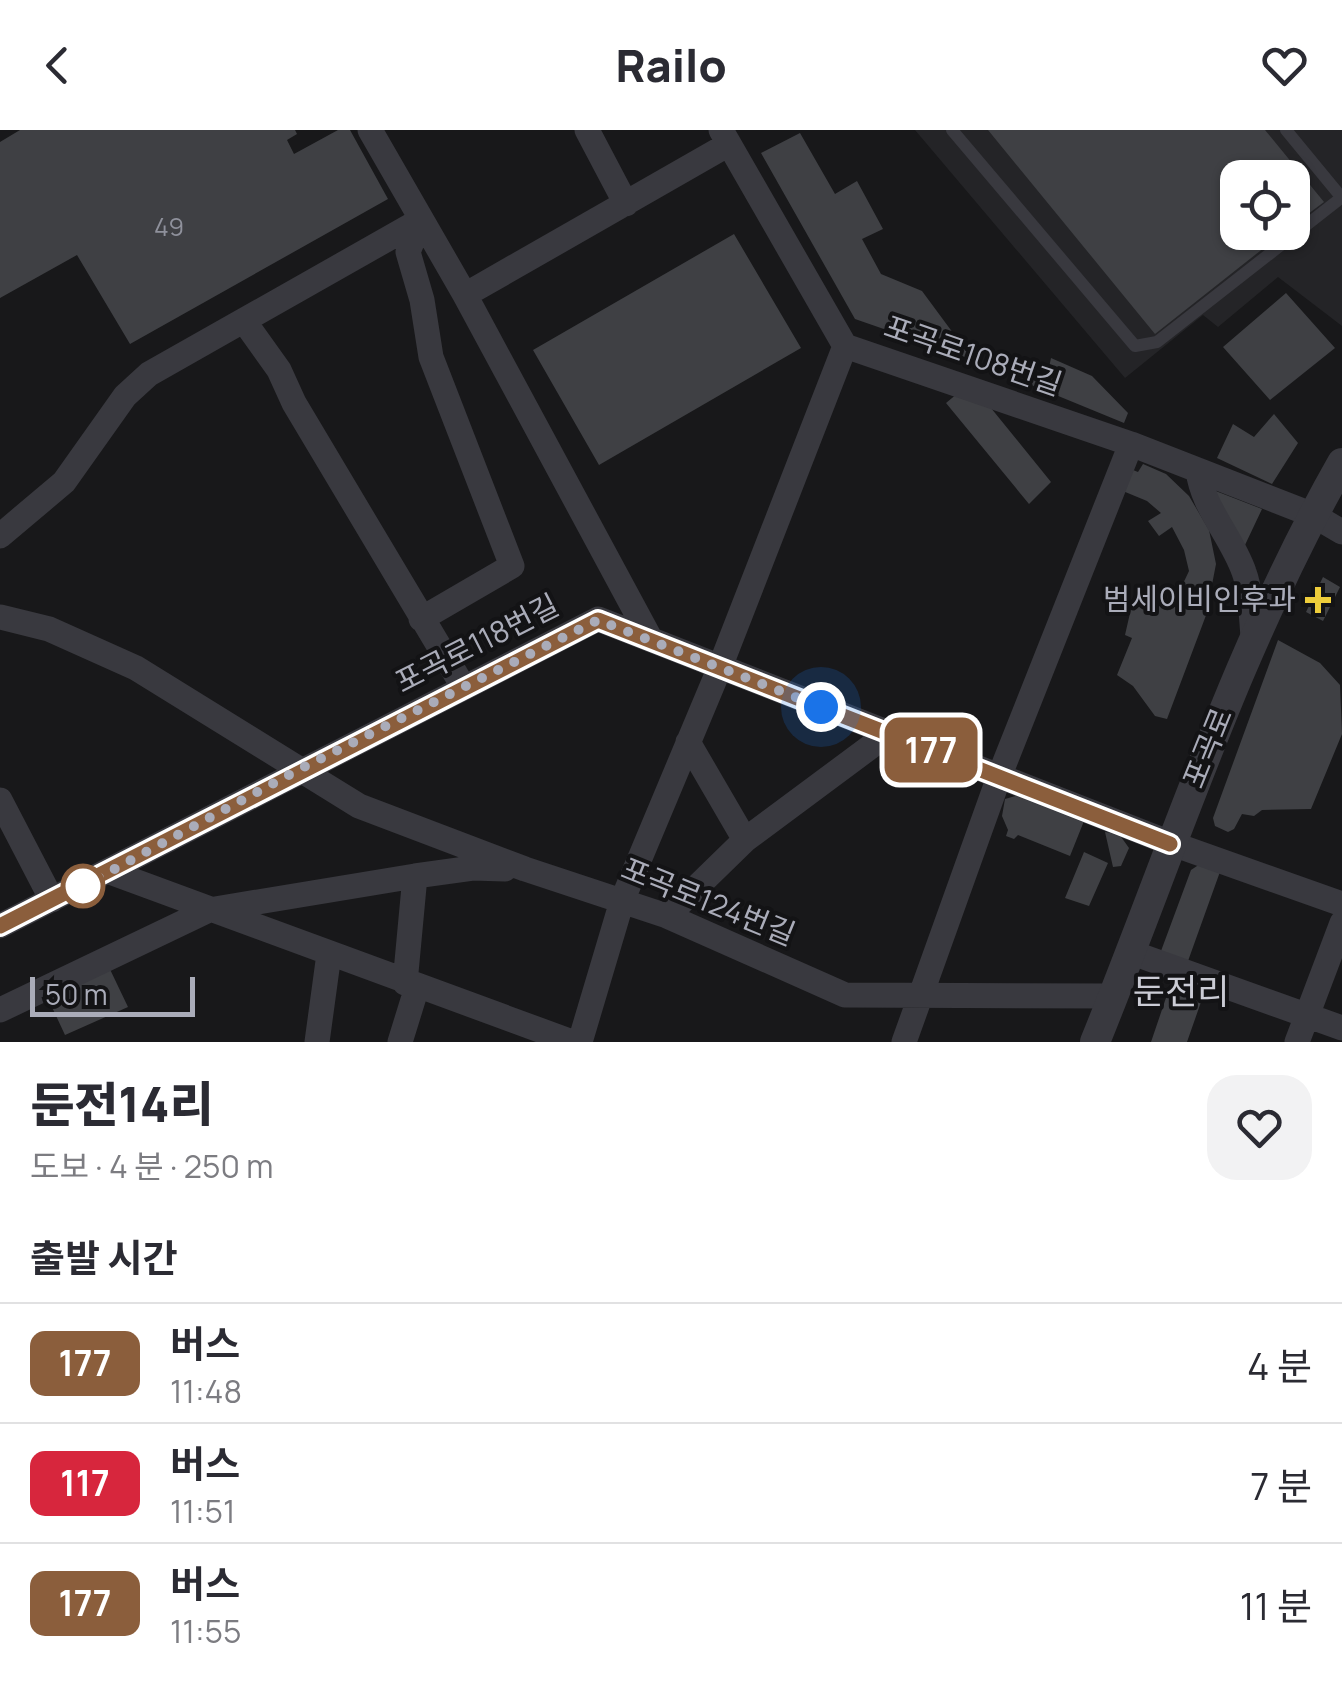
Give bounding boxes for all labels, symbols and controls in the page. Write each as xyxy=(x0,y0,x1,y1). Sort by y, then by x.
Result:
text: Railo xyxy=(615,34,727,96)
icon: back xyxy=(30,38,85,93)
icon: heart xyxy=(1257,38,1312,93)
map controls xyxy=(1220,160,1310,250)
button: locate xyxy=(1220,160,1310,250)
house number: 49 xyxy=(154,209,184,244)
street label: 포곡로108번길 xyxy=(879,305,1068,404)
place label: 범세이비인후과 xyxy=(1103,578,1296,619)
street label: 포곡로118번길 xyxy=(387,584,565,702)
marker: 범세이비인후과 xyxy=(1305,587,1331,613)
your location xyxy=(796,682,846,732)
street label: 포곡로 xyxy=(1172,701,1241,794)
line badge: 177 xyxy=(874,718,988,782)
text: 177 xyxy=(905,726,957,774)
street label: 포곡로124번길 xyxy=(616,847,801,954)
unlabelled marker xyxy=(62,865,104,907)
district label: 둔전리 xyxy=(1133,967,1229,1015)
scale bar xyxy=(30,972,195,1016)
text: 50 m xyxy=(45,975,108,1013)
text: 둔전14리 xyxy=(30,1071,214,1136)
button: heart xyxy=(1207,1075,1312,1180)
text: 도보 · 4 분 · 250 m xyxy=(30,1144,273,1188)
text: 출발 시간 xyxy=(30,1231,177,1283)
text: 버스 xyxy=(170,1317,240,1369)
text: 177 xyxy=(59,1339,111,1387)
text: 4 분 xyxy=(1247,1339,1312,1391)
text: 11:48 xyxy=(170,1369,242,1413)
text: 버스 xyxy=(170,1437,240,1489)
text: 117 xyxy=(60,1459,110,1507)
text: 7 분 xyxy=(1250,1459,1312,1511)
text: 11:51 xyxy=(170,1489,236,1533)
text: 버스 xyxy=(170,1557,240,1609)
text: 177 xyxy=(59,1579,111,1627)
text: 11 분 xyxy=(1240,1579,1312,1631)
text: 11:55 xyxy=(170,1609,242,1653)

